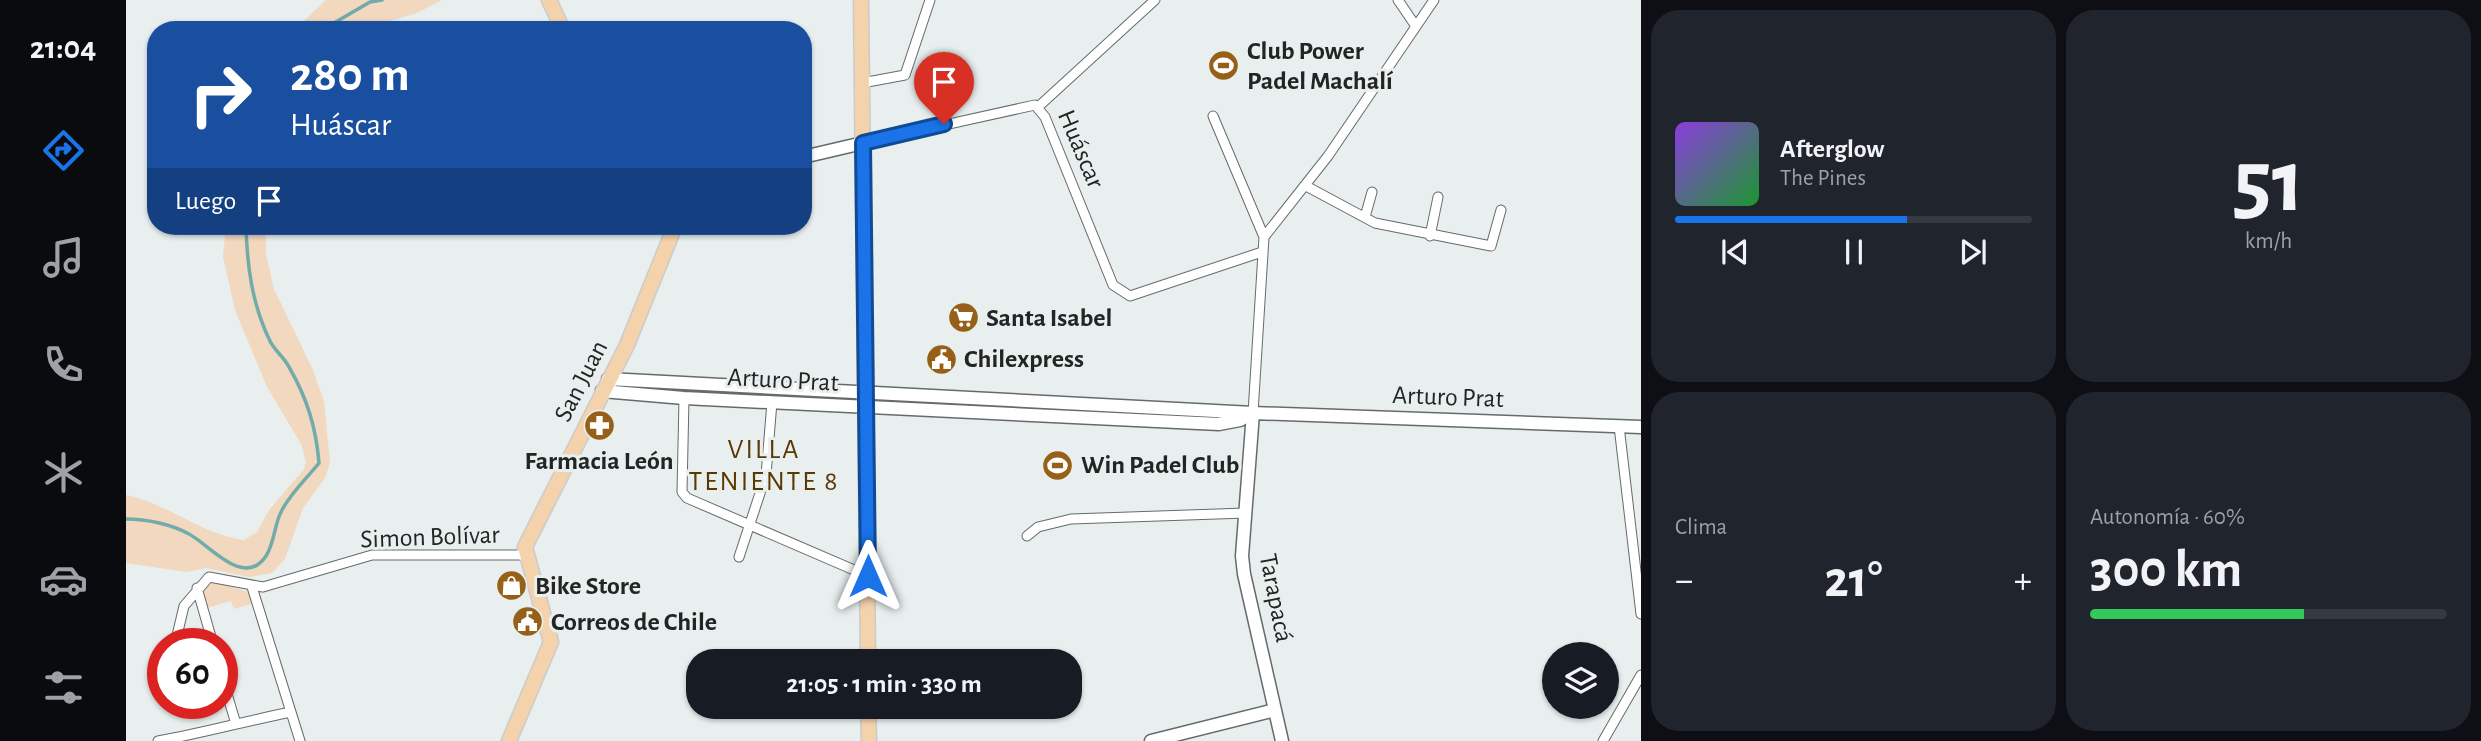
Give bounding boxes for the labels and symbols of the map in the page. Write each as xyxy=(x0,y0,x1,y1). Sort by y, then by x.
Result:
place label: Club Power Padel Machalí xyxy=(1247,38,1394,94)
sports icon: Club Power Padel Machalí xyxy=(1207,49,1241,83)
pin xyxy=(914,52,974,124)
street label: Huáscar xyxy=(1053,106,1109,193)
supermarket icon: Santa Isabel xyxy=(946,301,980,335)
place label: Santa Isabel xyxy=(986,305,1112,331)
street label: San Juan xyxy=(550,336,612,426)
public building icon: Chilexpress xyxy=(924,342,958,376)
place label: Chilexpress xyxy=(964,346,1084,372)
street label: Arturo Prat xyxy=(727,364,839,396)
street label: Arturo Prat xyxy=(1392,382,1504,412)
pharmacy icon: Farmacia León xyxy=(582,408,616,442)
district label: VILLA TENIENTE 8 xyxy=(688,436,840,496)
place label: Farmacia León xyxy=(524,448,674,474)
sports icon: Win Padel Club xyxy=(1041,448,1075,482)
place label: Win Padel Club xyxy=(1081,452,1239,478)
street label: Simon Bolívar xyxy=(360,522,501,552)
position arrow xyxy=(831,539,905,613)
street label: Tarapacá xyxy=(1255,551,1297,645)
shop icon: Bike Store xyxy=(495,569,529,603)
place label: Bike Store xyxy=(535,573,641,599)
public building icon: Correos de Chile xyxy=(511,605,545,639)
place label: Correos de Chile xyxy=(551,609,717,635)
speed limit sign: 60 xyxy=(147,628,238,719)

